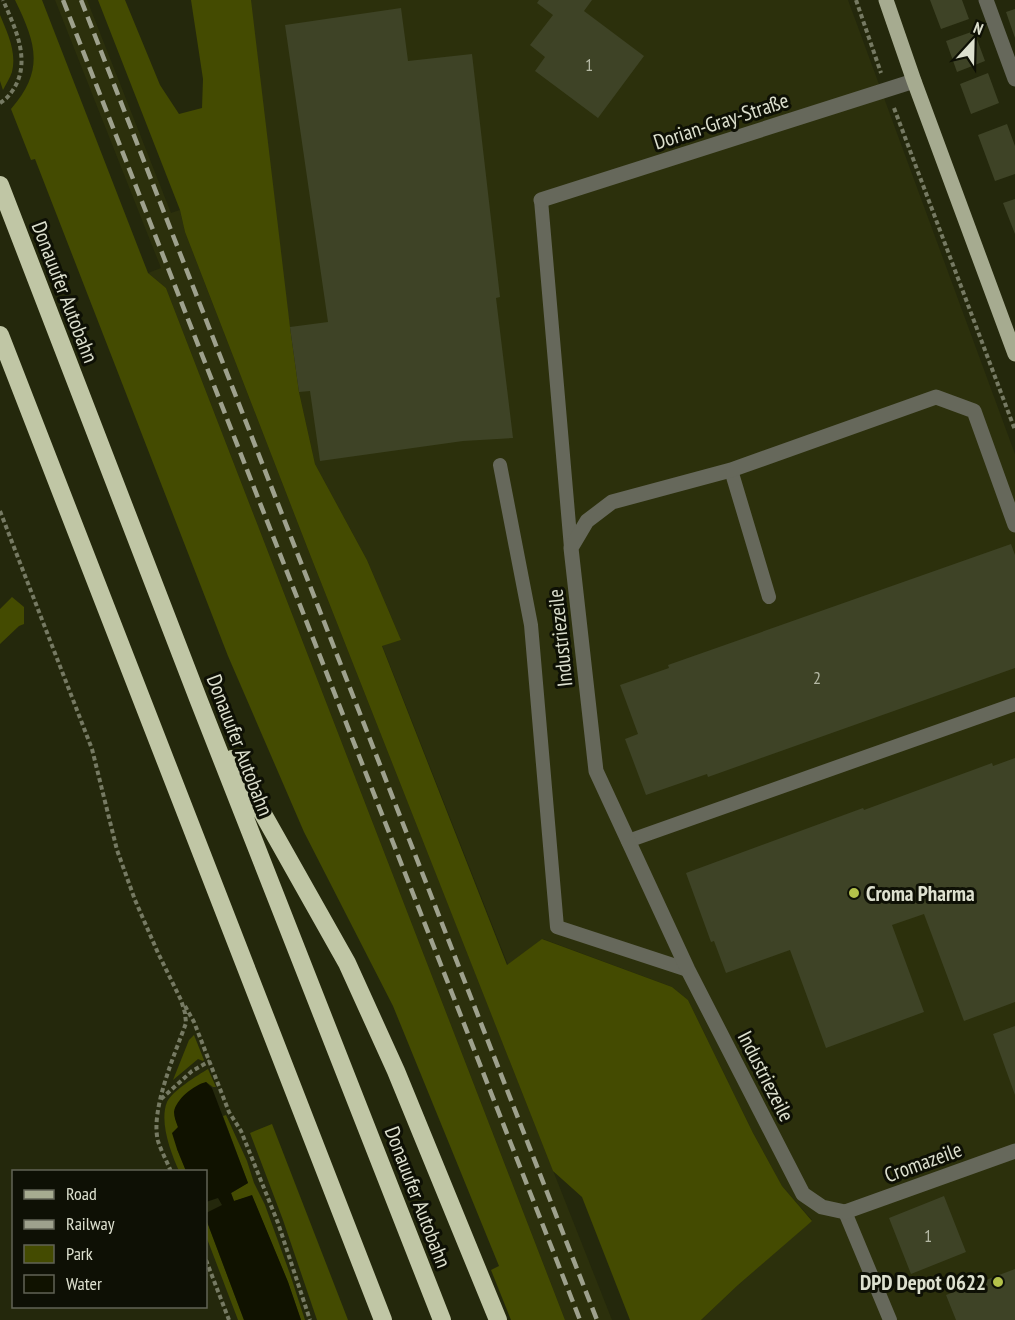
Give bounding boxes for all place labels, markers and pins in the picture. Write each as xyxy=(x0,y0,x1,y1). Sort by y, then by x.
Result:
place label: Croma Pharma xyxy=(866,880,975,907)
marker: Croma Pharma xyxy=(847,886,861,900)
place label: DPD Depot 0622 xyxy=(860,1269,986,1296)
marker: DPD Depot 0622 xyxy=(991,1275,1005,1289)

